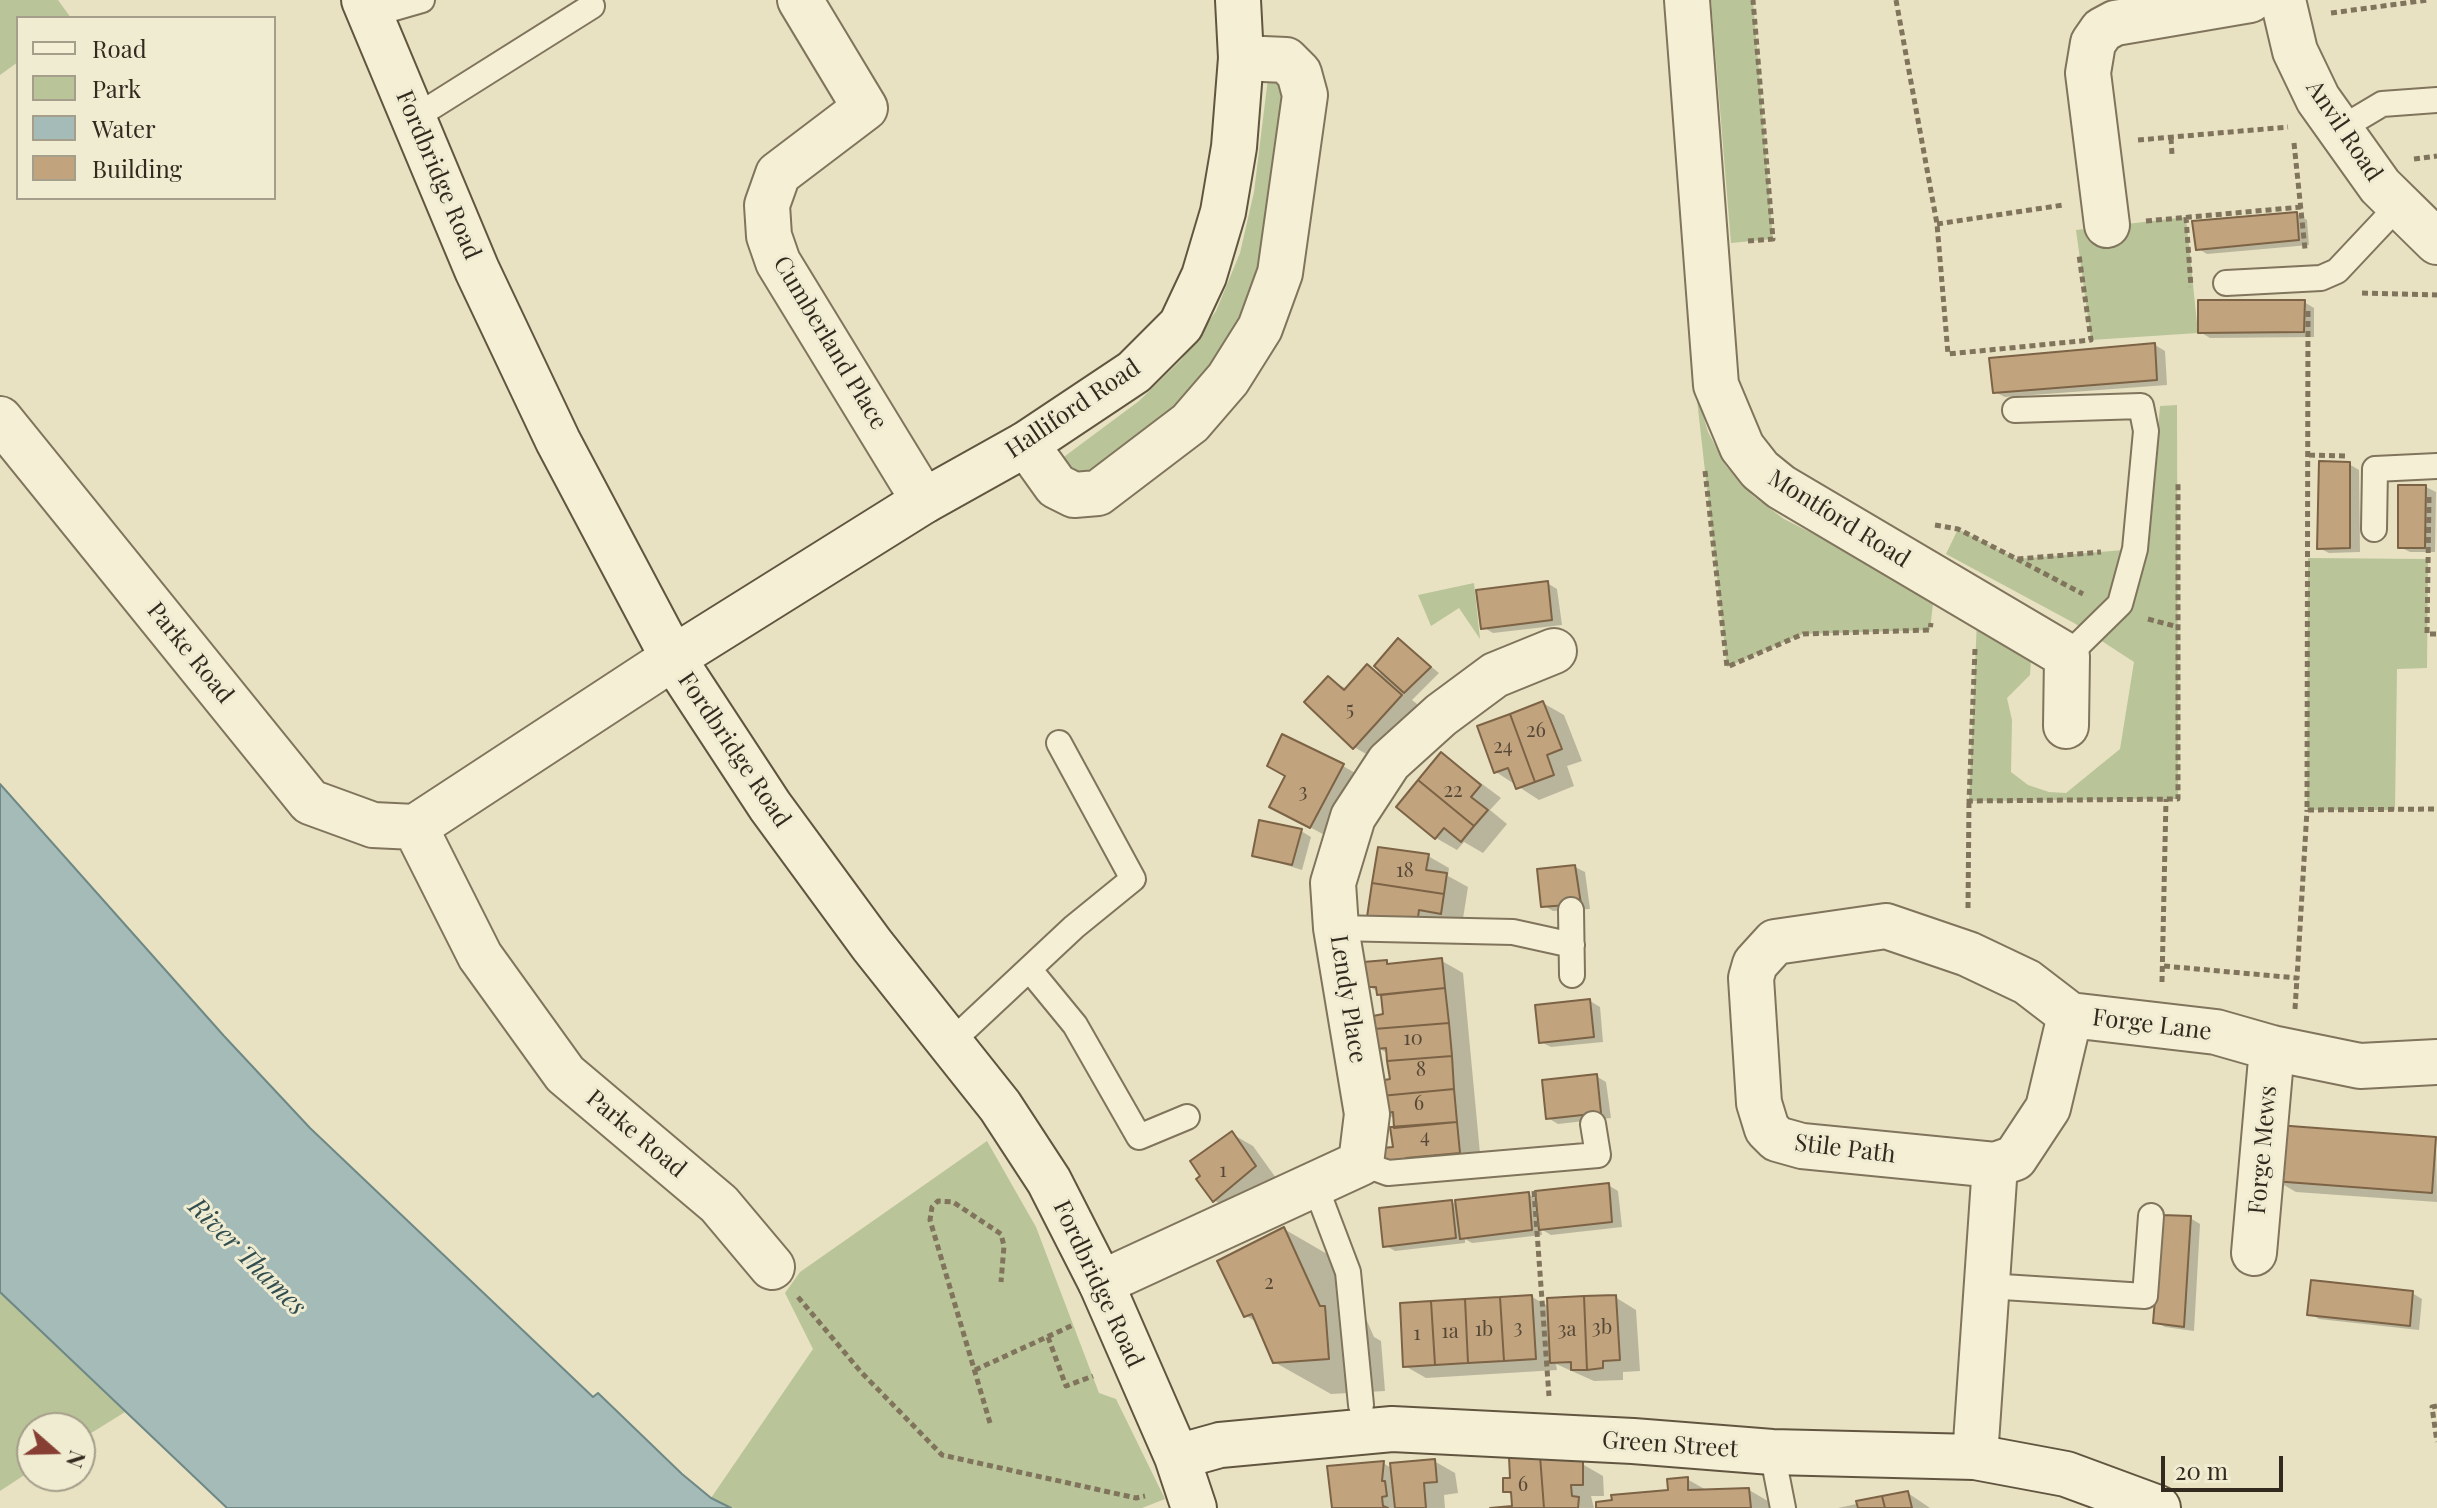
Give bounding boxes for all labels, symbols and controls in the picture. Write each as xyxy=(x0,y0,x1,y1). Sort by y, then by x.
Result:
legend xyxy=(16,16,276,200)
text: Road xyxy=(92,32,147,64)
text: Park xyxy=(92,72,141,104)
street label: Anvil Road xyxy=(2300,75,2388,187)
street label: Fordbridge Road xyxy=(389,86,487,264)
text: Water xyxy=(92,112,156,144)
text: Building xyxy=(92,152,182,184)
street label: Cumberland Place xyxy=(767,251,893,435)
street label: Halliford Road xyxy=(1000,353,1146,465)
street label: Montford Road xyxy=(1763,464,1915,574)
street label: Parke Road xyxy=(141,597,239,709)
street label: Fordbridge Road xyxy=(672,667,796,833)
house number: 5 xyxy=(1346,698,1354,722)
house number: 26 xyxy=(1526,719,1546,743)
house number: 24 xyxy=(1493,735,1513,759)
house number: 22 xyxy=(1443,779,1463,803)
house number: 3 xyxy=(1298,780,1308,804)
house number: 18 xyxy=(1396,859,1414,883)
street label: Lendy Place xyxy=(1324,933,1372,1065)
street label: Forge Lane xyxy=(2091,1003,2213,1047)
house number: 10 xyxy=(1403,1027,1423,1051)
house number: 8 xyxy=(1416,1058,1426,1082)
street label: Parke Road xyxy=(580,1084,692,1184)
street label: Forge Mews xyxy=(2243,1084,2283,1216)
house number: 6 xyxy=(1414,1092,1424,1116)
house number: 4 xyxy=(1420,1125,1430,1149)
street label: Stile Path xyxy=(1793,1129,1897,1169)
house number: 1 xyxy=(1219,1159,1227,1183)
water label: River Thames xyxy=(182,1192,312,1322)
street label: Fordbridge Road xyxy=(1047,1196,1149,1372)
house number: 2 xyxy=(1264,1271,1274,1295)
house number: 3 xyxy=(1513,1316,1523,1340)
house number: 3b xyxy=(1592,1316,1612,1340)
house number: 1b xyxy=(1475,1318,1493,1342)
house number: 3a xyxy=(1558,1318,1576,1342)
house number: 1a xyxy=(1441,1320,1459,1344)
house number: 1 xyxy=(1413,1322,1421,1346)
north arrow xyxy=(16,1412,96,1492)
street label: Green Street xyxy=(1601,1426,1739,1464)
scale bar xyxy=(2165,1440,2287,1490)
text: N xyxy=(60,1447,93,1472)
text: 20 m xyxy=(2175,1454,2228,1486)
house number: 6 xyxy=(1518,1473,1528,1497)

